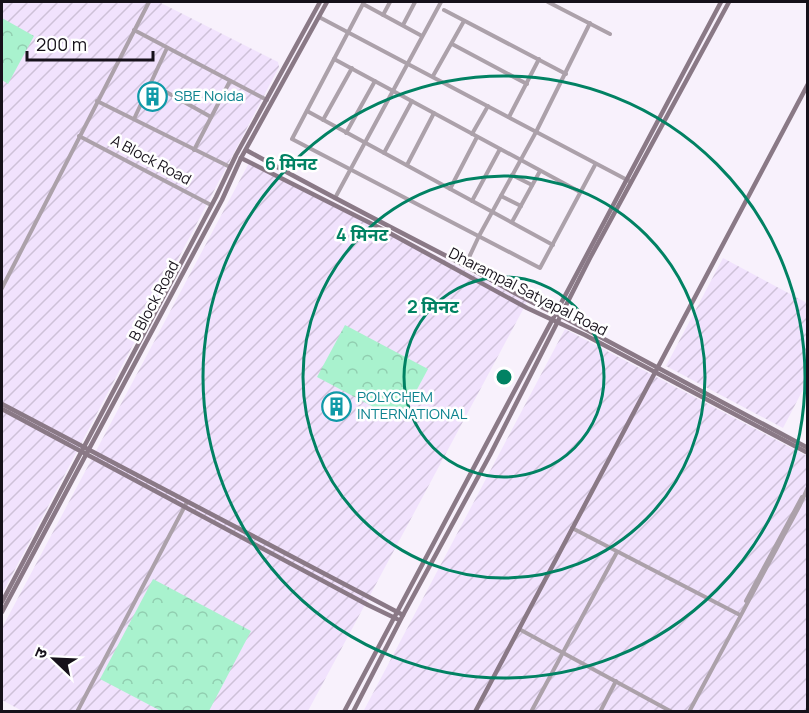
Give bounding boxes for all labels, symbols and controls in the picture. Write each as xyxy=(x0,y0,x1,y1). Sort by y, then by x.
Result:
scale bar xyxy=(27,24,153,62)
text: 200 m xyxy=(36,32,87,56)
building icon: SBE Noida xyxy=(137,80,169,112)
place label: SBE Noida xyxy=(174,85,244,106)
street label: A Block Road xyxy=(107,130,195,190)
text: 6 मिनट xyxy=(265,151,318,175)
text: 4 मिनट xyxy=(336,222,388,246)
street label: Dharampal Satyapal Road xyxy=(445,242,611,341)
street label: B Block Road xyxy=(124,257,184,345)
text: 2 मिनट xyxy=(407,294,459,318)
centre of rings xyxy=(494,367,514,387)
place label: POLYCHEM INTERNATIONAL xyxy=(357,386,468,424)
building icon: POLYCHEM INTERNATIONAL xyxy=(320,390,352,422)
north arrow xyxy=(24,629,84,689)
text: उ xyxy=(28,644,52,662)

